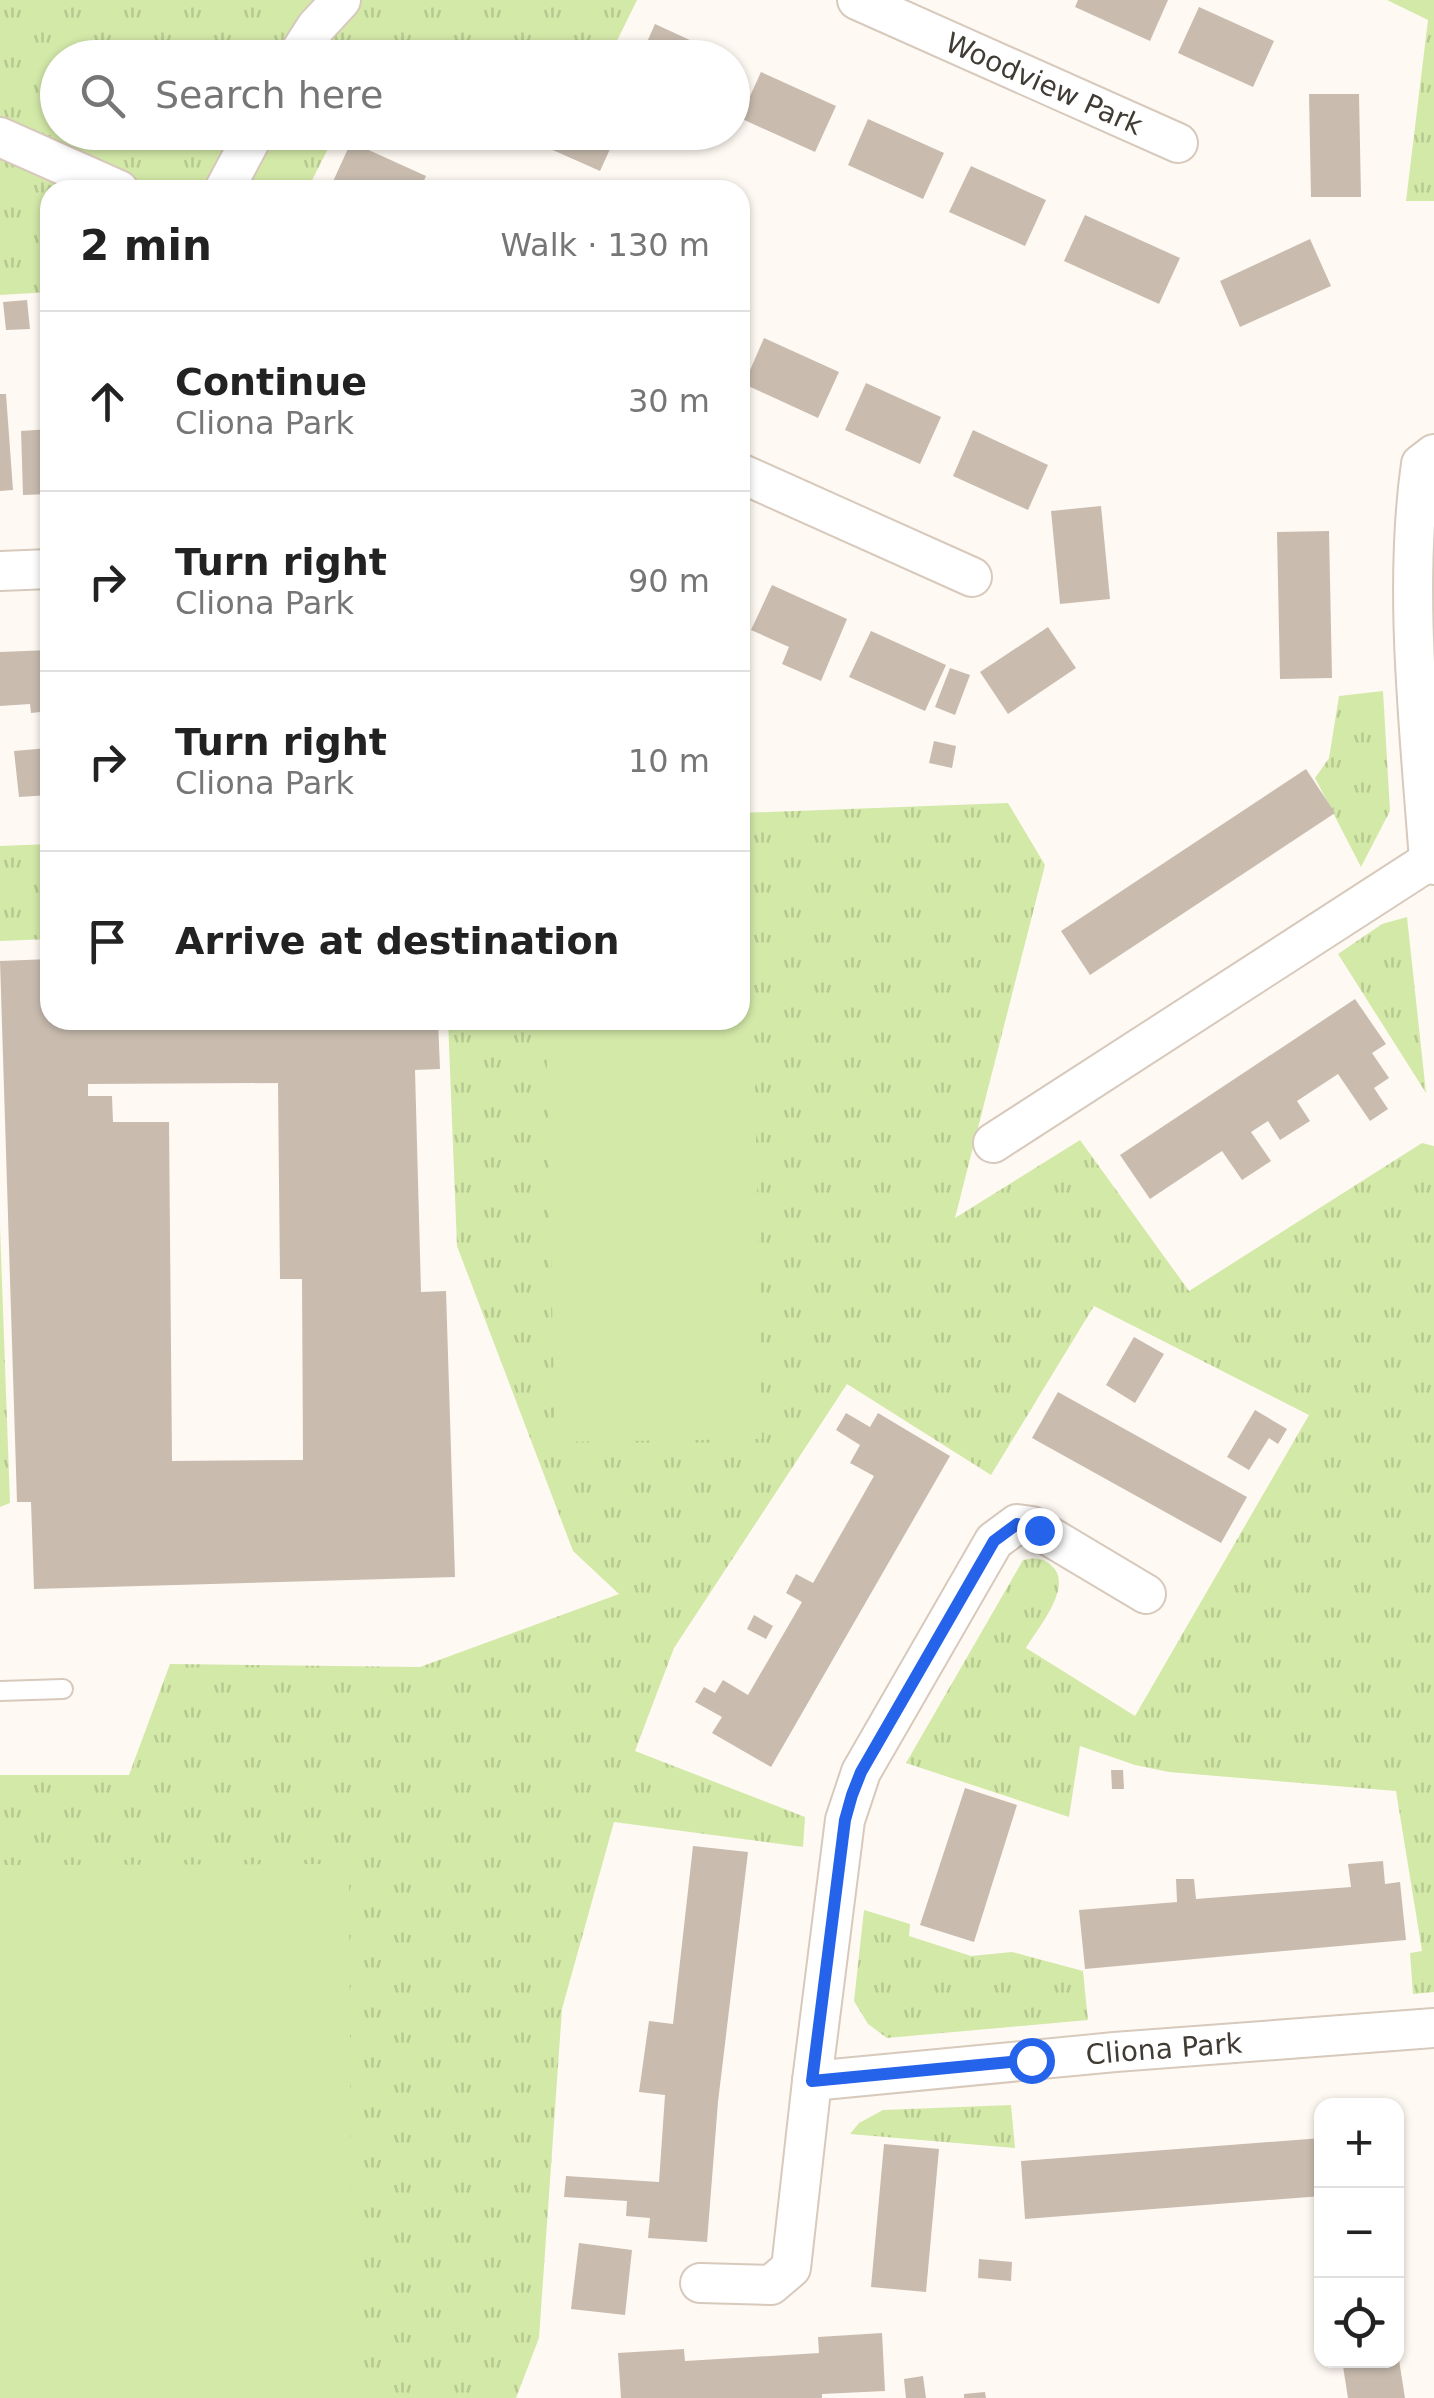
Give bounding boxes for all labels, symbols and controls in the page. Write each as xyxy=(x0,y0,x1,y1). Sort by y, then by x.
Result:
street label: Woodview Park xyxy=(940,26,1148,142)
search box xyxy=(40,40,750,150)
icon: search xyxy=(75,68,130,123)
text: Search here xyxy=(155,73,383,117)
text: 2 min xyxy=(80,221,212,270)
text: Walk · 130 m xyxy=(500,226,710,264)
text: Continue xyxy=(175,360,367,404)
icon: ahead xyxy=(80,374,135,429)
text: 30 m xyxy=(628,382,710,420)
text: Cliona Park xyxy=(175,404,354,442)
text: Turn right xyxy=(175,540,387,584)
icon: right xyxy=(80,554,135,609)
text: 90 m xyxy=(628,562,710,600)
text: Cliona Park xyxy=(175,584,354,622)
text: Turn right xyxy=(175,720,387,764)
icon: right xyxy=(80,734,135,789)
text: 10 m xyxy=(628,742,710,780)
text: Cliona Park xyxy=(175,764,354,802)
icon: arrive xyxy=(80,914,135,969)
text: Arrive at destination xyxy=(175,919,620,963)
route end xyxy=(1017,1508,1063,1554)
street label: Cliona Park xyxy=(1084,2026,1244,2072)
route start xyxy=(1009,2038,1055,2084)
map controls xyxy=(1314,2098,1404,2368)
button: + xyxy=(1314,2098,1404,2188)
button: − xyxy=(1314,2188,1404,2278)
button: locate xyxy=(1314,2278,1404,2368)

